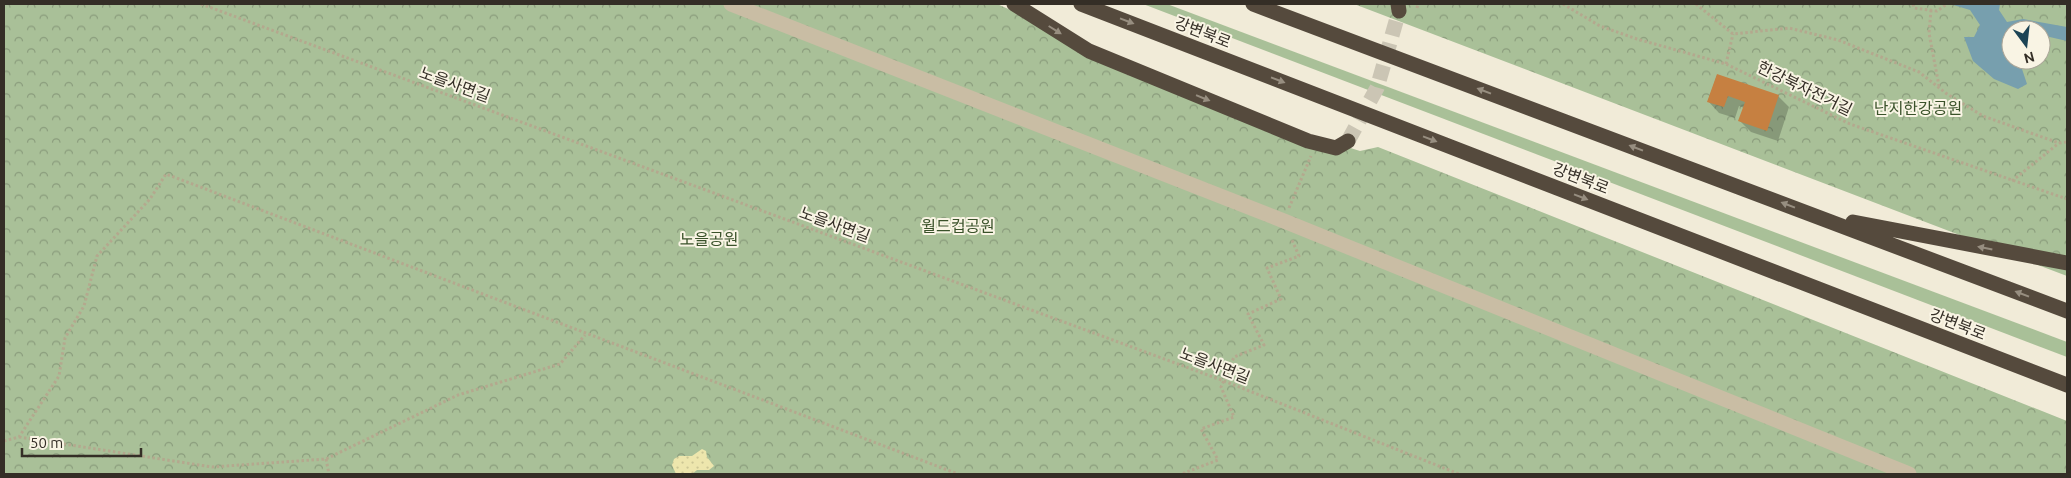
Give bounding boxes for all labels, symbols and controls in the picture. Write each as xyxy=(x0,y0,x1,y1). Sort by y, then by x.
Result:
street label: 강변북로 xyxy=(1172,13,1234,51)
one-way arrow xyxy=(1120,17,1135,25)
north arrow xyxy=(2001,20,2051,70)
one-way arrow xyxy=(1049,25,1062,35)
text: N xyxy=(2022,48,2036,67)
street label: 한강북자전거길 xyxy=(1755,57,1855,119)
street label: 노을사면길 xyxy=(417,63,493,105)
one-way arrow xyxy=(1271,77,1286,84)
one-way arrow xyxy=(1476,87,1491,95)
one-way arrow xyxy=(1196,94,1210,102)
park label: 난지한강공원 xyxy=(1874,99,1962,117)
one-way arrow xyxy=(1423,135,1437,143)
one-way arrow xyxy=(1628,144,1643,152)
street label: 강변북로 xyxy=(1550,159,1612,197)
one-way arrow xyxy=(1574,194,1589,201)
one-way arrow xyxy=(1780,201,1795,209)
street label: 노을사면길 xyxy=(797,203,873,245)
park label: 월드컵공원 xyxy=(921,217,995,235)
park label: 노을공원 xyxy=(680,230,738,248)
one-way arrow xyxy=(1977,243,1993,251)
one-way arrow xyxy=(2014,290,2029,298)
street label: 강변북로 xyxy=(1927,305,1989,343)
street label: 노을사면길 xyxy=(1177,343,1253,387)
scale bar xyxy=(22,426,141,458)
text: 50 m xyxy=(30,434,63,451)

